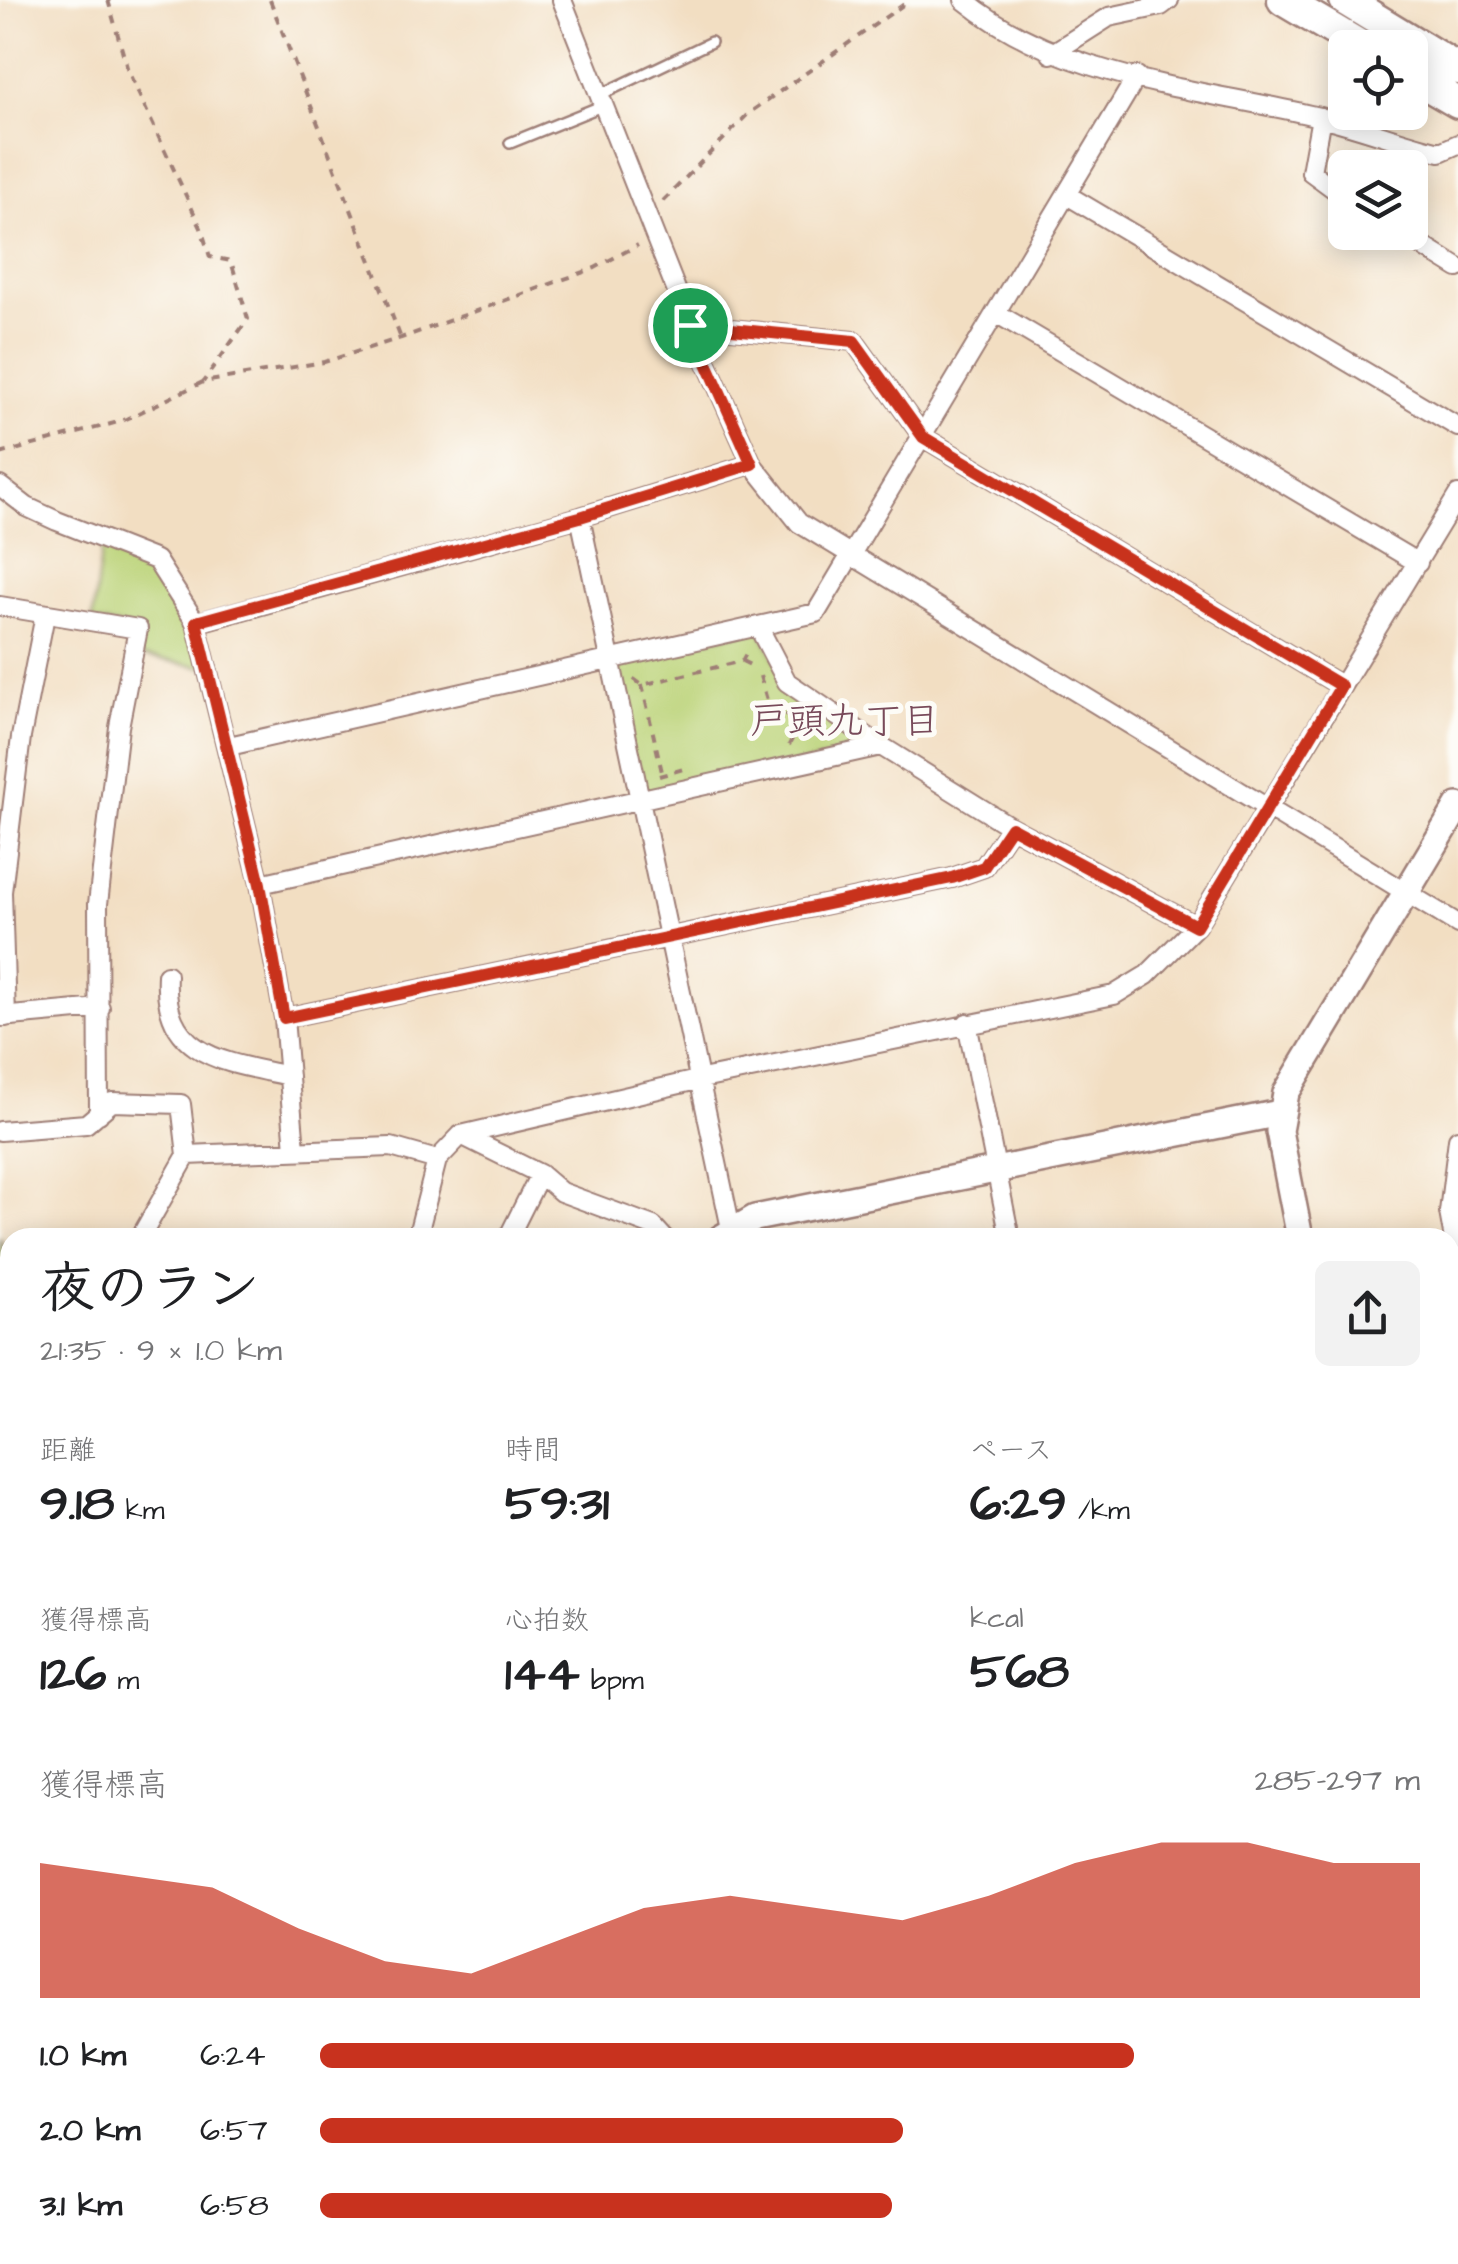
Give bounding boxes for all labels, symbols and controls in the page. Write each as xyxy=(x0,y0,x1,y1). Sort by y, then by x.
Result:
map controls xyxy=(1328,30,1428,250)
button: locate xyxy=(1328,30,1428,130)
button: layers xyxy=(1328,150,1428,250)
pin xyxy=(648,283,733,368)
icon: arrive xyxy=(663,298,718,353)
district label: 戸頭九丁目 xyxy=(750,696,940,748)
text: 夜のラン xyxy=(40,1252,260,1328)
button: share xyxy=(1315,1261,1420,1366)
text: 21:35 · 9 × 1.0 km xyxy=(40,1328,282,1373)
text: 距離 xyxy=(40,1431,96,1470)
text: 時間 xyxy=(505,1431,561,1470)
text: ペース xyxy=(970,1431,1052,1470)
text: 9.18 xyxy=(40,1470,114,1539)
text: 59:31 xyxy=(505,1470,609,1539)
text: 6:29 xyxy=(970,1470,1067,1539)
text: km xyxy=(114,1491,165,1530)
text: /km xyxy=(1067,1491,1130,1530)
text: kcal xyxy=(970,1599,1024,1638)
text: 獲得標高 xyxy=(40,1601,152,1640)
text: 心拍数 xyxy=(505,1601,589,1640)
text: 568 xyxy=(970,1638,1069,1707)
text: 126 xyxy=(40,1640,106,1709)
text: 144 xyxy=(505,1640,579,1709)
text: m xyxy=(106,1661,139,1700)
text: bpm xyxy=(579,1661,644,1700)
text: 285–297 m xyxy=(1254,1758,1420,1803)
text: 獲得標高 xyxy=(40,1763,168,1808)
text: 1.0 km xyxy=(40,2033,126,2078)
text: 6:24 xyxy=(200,2033,266,2078)
text: 2.0 km xyxy=(40,2108,140,2153)
text: 6:57 xyxy=(200,2108,268,2153)
text: 3.1 km xyxy=(40,2183,122,2228)
text: 6:58 xyxy=(200,2183,269,2228)

